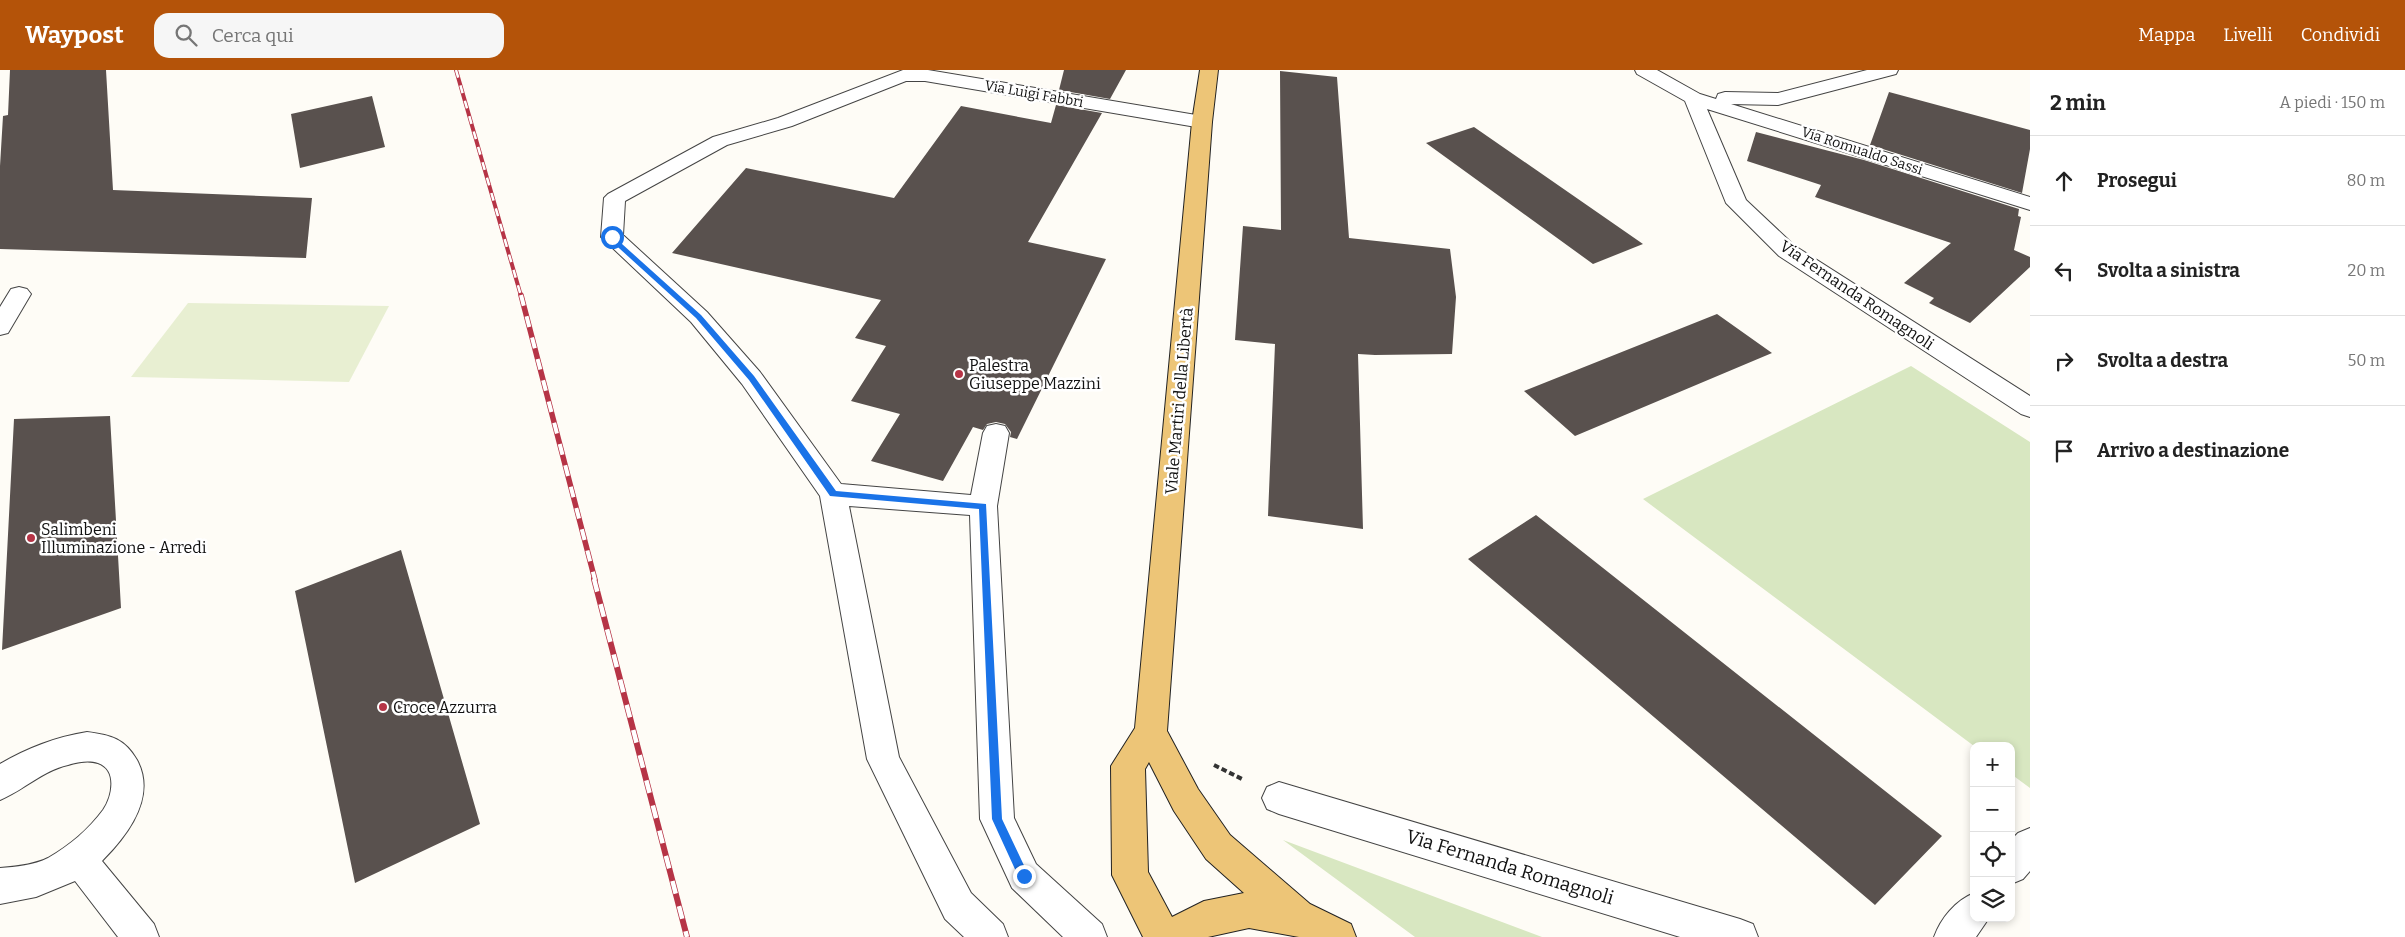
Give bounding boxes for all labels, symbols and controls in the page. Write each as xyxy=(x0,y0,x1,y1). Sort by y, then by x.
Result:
search box xyxy=(154,13,504,58)
text: Waypost xyxy=(25,21,124,49)
icon: search xyxy=(172,21,200,49)
text: Cerca qui xyxy=(212,24,294,47)
text: Mappa xyxy=(2138,24,2195,46)
text: Livelli xyxy=(2223,24,2273,46)
text: Condividi xyxy=(2301,24,2380,46)
street label: Via Luigi Fabbri xyxy=(983,77,1085,111)
text: 2 min xyxy=(2050,90,2106,116)
text: A piedi · 150 m xyxy=(2280,93,2385,112)
street label: Via Romualdo Sassi xyxy=(1799,123,1925,179)
icon: ahead xyxy=(2050,167,2078,195)
text: Prosegui xyxy=(2097,169,2177,192)
text: 80 m xyxy=(2347,171,2385,190)
route start xyxy=(601,226,624,249)
street label: Via Fernanda Romagnoli xyxy=(1776,236,1938,354)
icon: left xyxy=(2050,257,2078,285)
text: Svolta a sinistra xyxy=(2097,259,2240,282)
text: 20 m xyxy=(2348,261,2385,280)
street label: Viale Martiri della Libertà xyxy=(1161,307,1197,495)
icon: right xyxy=(2050,347,2078,375)
text: Svolta a destra xyxy=(2097,349,2228,372)
text: 50 m xyxy=(2348,351,2385,370)
place label: Palestra Giuseppe Mazzini xyxy=(969,356,1101,393)
marker: Palestra Giuseppe Mazzini xyxy=(953,368,965,380)
icon: arrive xyxy=(2050,437,2078,465)
text: Arrivo a destinazione xyxy=(2097,439,2289,462)
place label: Salimbeni Illuminazione - Arredi xyxy=(41,520,207,557)
marker: Salimbeni Illuminazione - Arredi xyxy=(25,532,37,544)
place label: Croce Azzurra xyxy=(393,698,497,717)
marker: Croce Azzurra xyxy=(377,701,389,713)
map controls xyxy=(1970,742,2015,922)
button: + xyxy=(1970,742,2015,787)
button: − xyxy=(1970,787,2015,832)
street label: Via Fernanda Romagnoli xyxy=(1403,824,1617,910)
button: locate xyxy=(1970,832,2015,877)
route end xyxy=(1013,865,1036,888)
button: layers xyxy=(1970,877,2015,922)

